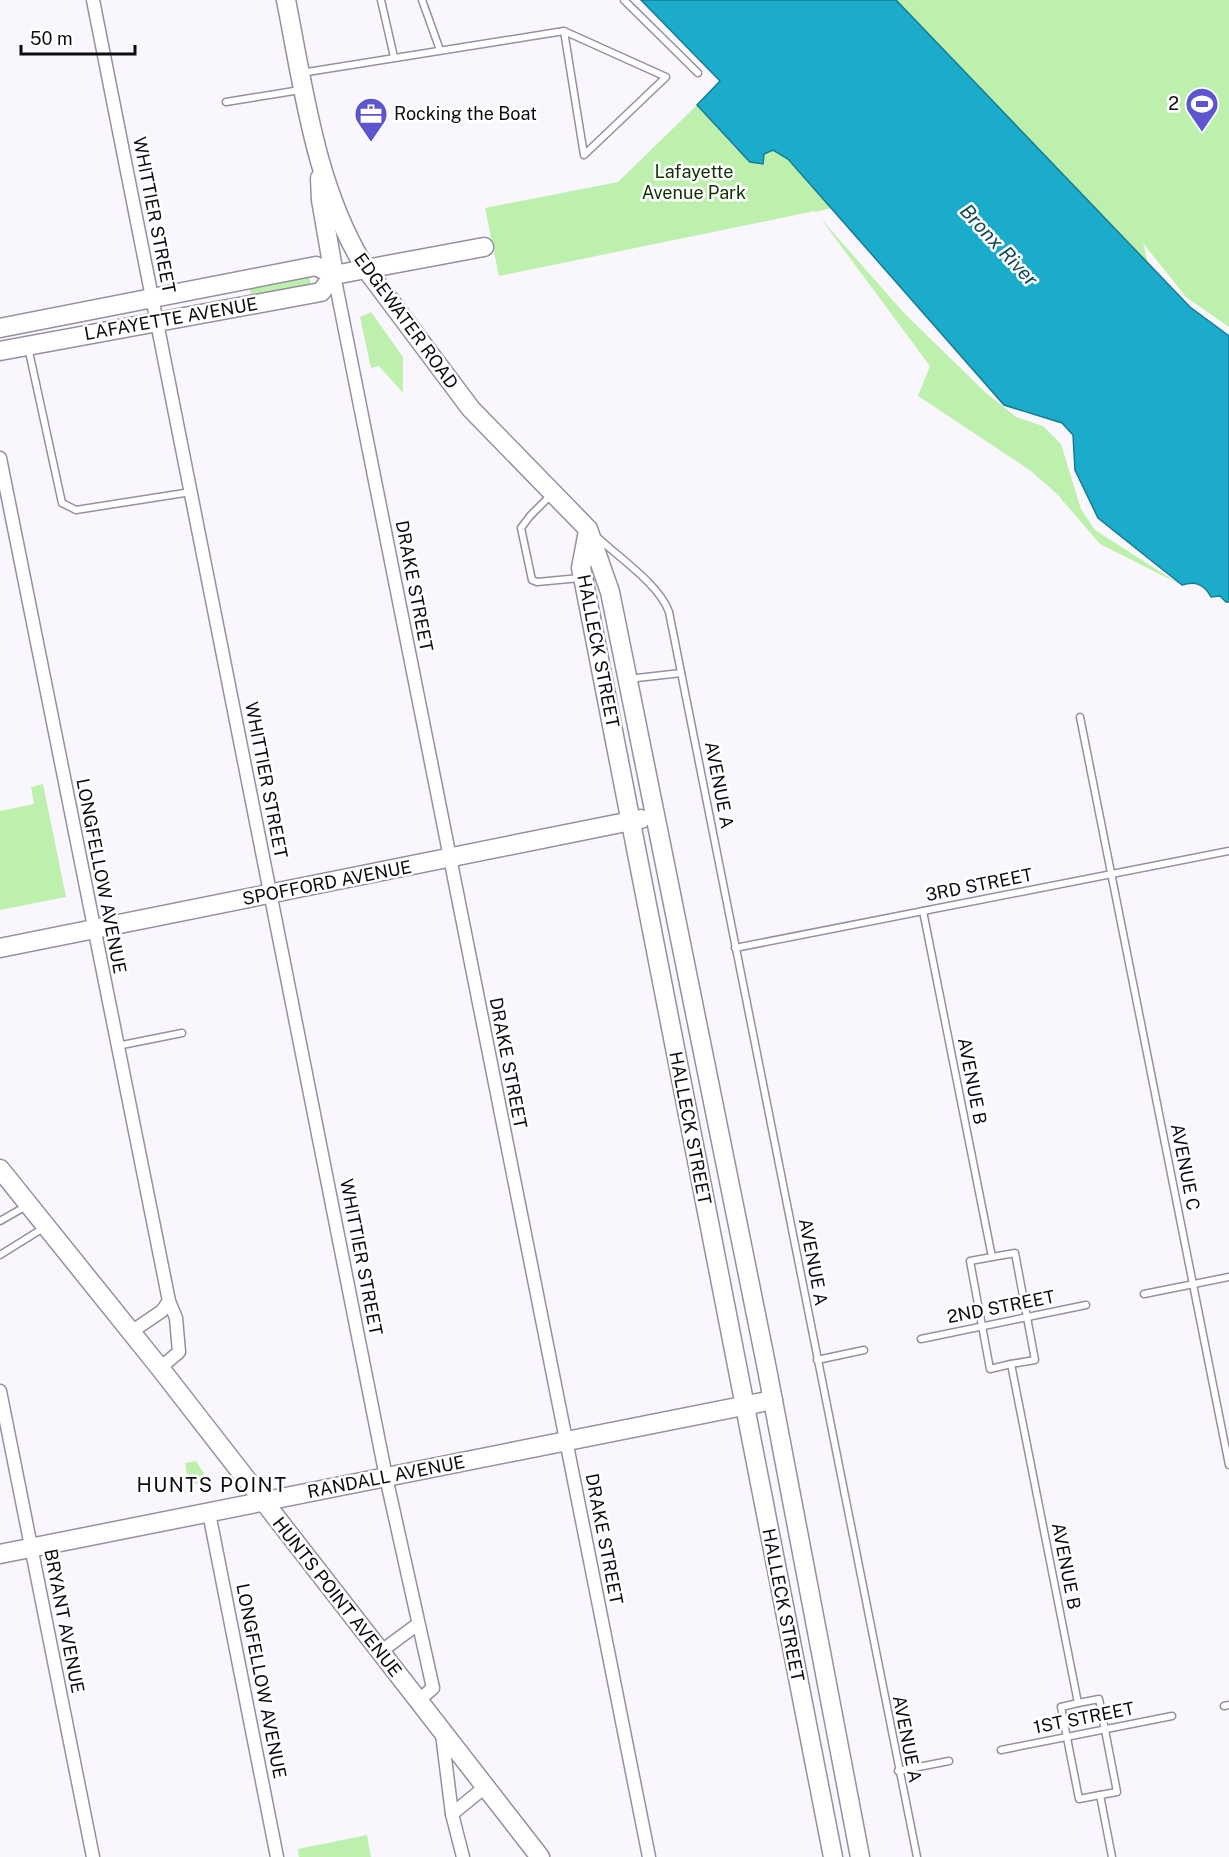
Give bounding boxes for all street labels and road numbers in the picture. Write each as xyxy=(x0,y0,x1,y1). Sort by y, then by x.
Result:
street label: WHITTIER STREET xyxy=(129,135,180,295)
street label: EDGEWATER ROAD xyxy=(350,249,463,393)
street label: LAFAYETTE AVENUE xyxy=(83,293,259,344)
street label: DRAKE STREET xyxy=(391,518,438,654)
street label: HALLECK STREET xyxy=(573,573,624,730)
street label: WHITTIER STREET xyxy=(241,700,292,860)
street label: AVENUE A xyxy=(701,739,738,831)
street label: LONGFELLOW AVENUE xyxy=(72,777,131,975)
street label: SPOFFORD AVENUE xyxy=(241,856,413,909)
street label: 3RD STREET xyxy=(924,864,1034,905)
street label: DRAKE STREET xyxy=(485,995,532,1131)
street label: AVENUE B xyxy=(954,1036,991,1126)
street label: HALLECK STREET xyxy=(665,1050,716,1207)
street label: AVENUE C xyxy=(1167,1122,1204,1212)
street label: WHITTIER STREET xyxy=(336,1177,387,1337)
street label: AVENUE A xyxy=(795,1216,832,1308)
street label: 2ND STREET xyxy=(945,1286,1057,1327)
street label: RANDALL AVENUE xyxy=(305,1451,466,1502)
street label: DRAKE STREET xyxy=(581,1471,628,1607)
street label: HUNTS POINT AVENUE xyxy=(269,1513,406,1681)
street label: AVENUE B xyxy=(1048,1521,1085,1611)
street label: HALLECK STREET xyxy=(758,1527,809,1684)
street label: BRYANT AVENUE xyxy=(40,1547,89,1695)
street label: LONGFELLOW AVENUE xyxy=(232,1582,291,1780)
street label: AVENUE A xyxy=(889,1693,926,1785)
street label: 1ST STREET xyxy=(1032,1697,1136,1738)

